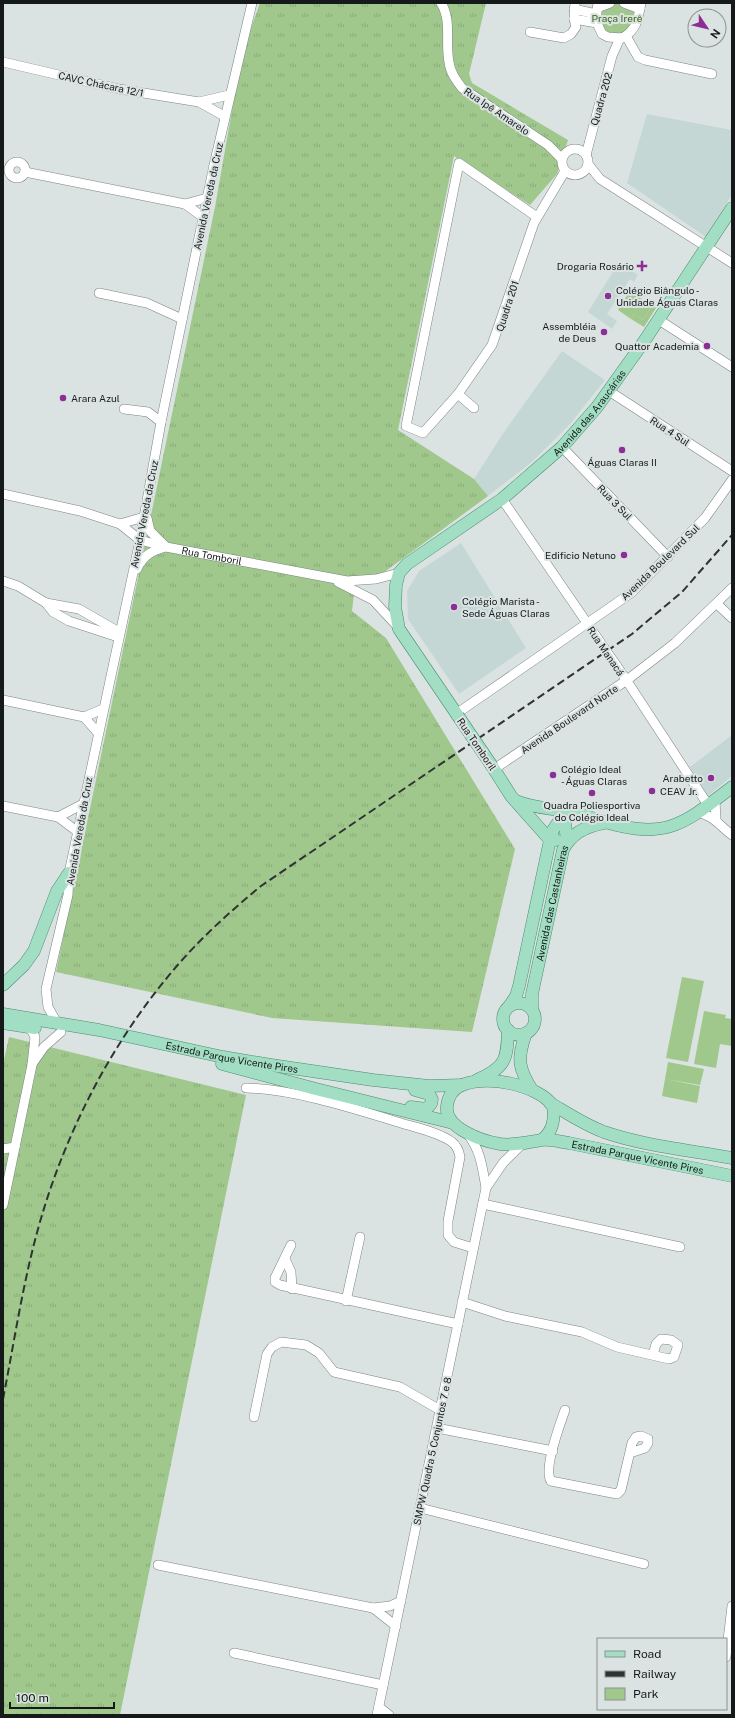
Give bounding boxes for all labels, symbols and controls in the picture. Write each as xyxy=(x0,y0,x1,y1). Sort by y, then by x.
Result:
north arrow xyxy=(687,8,727,48)
park label: Praça Irerê xyxy=(592,12,643,24)
text: N xyxy=(708,27,723,41)
street label: CAVC Chácara 12/1 xyxy=(57,69,145,99)
street label: Quadra 202 xyxy=(588,71,614,127)
street label: Rua Ipê Amarelo xyxy=(462,85,532,138)
street label: Avenida Vereda da Cruz xyxy=(191,141,225,251)
place label: Drogaria Rosário xyxy=(557,260,634,272)
marker: Drogaria Rosário xyxy=(637,261,647,271)
street label: Quadra 201 xyxy=(493,279,521,333)
place label: Colégio Biângulo - Unidade Águas Claras xyxy=(616,284,718,308)
marker: Colégio Biângulo - Unidade Águas Claras xyxy=(603,291,613,301)
place label: Assembléia de Deus xyxy=(542,320,596,344)
marker: Assembléia de Deus xyxy=(599,327,609,337)
place label: Quattor Academia xyxy=(615,340,699,352)
marker: Quattor Academia xyxy=(702,341,712,351)
street label: Avenida das Araucárias xyxy=(550,367,628,458)
place label: Arara Azul xyxy=(71,392,120,404)
marker: Arara Azul xyxy=(58,393,68,403)
street label: Rua 4 Sul xyxy=(648,414,692,448)
marker: Águas Claras II xyxy=(617,445,627,455)
place label: Águas Claras II xyxy=(587,456,657,468)
street label: Avenida Vereda da Cruz xyxy=(128,459,160,569)
street label: Rua 3 Sul xyxy=(595,482,635,522)
street label: Avenida Boulevard Sul xyxy=(618,522,702,602)
street label: Rua Tomboril xyxy=(181,544,243,567)
place label: Edificio Netuno xyxy=(545,549,616,561)
marker: Edificio Netuno xyxy=(619,550,629,560)
place label: Colégio Marista - Sede Águas Claras xyxy=(462,595,550,619)
marker: Colégio Marista - Sede Águas Claras xyxy=(449,602,459,612)
street label: Rua Manacá xyxy=(585,624,627,678)
street label: Avenida Boulevard Norte xyxy=(518,682,620,756)
street label: Rua Tomboril xyxy=(455,715,499,773)
place label: Colégio Ideal - Águas Claras xyxy=(561,763,627,787)
marker: Colégio Ideal - Águas Claras xyxy=(548,770,558,780)
place label: Arabetto xyxy=(662,772,703,784)
marker: Arabetto xyxy=(706,773,716,783)
street label: Avenida Vereda da Cruz xyxy=(64,776,94,886)
place label: CEAV Jr. xyxy=(660,785,697,797)
marker: CEAV Jr. xyxy=(647,786,657,796)
marker: Quadra Poliesportiva do Colégio Ideal xyxy=(587,788,597,798)
place label: Quadra Poliesportiva do Colégio Ideal xyxy=(544,799,640,823)
street label: Avenida das Castanheiras xyxy=(533,843,571,962)
street label: Estrada Parque Vicente Pires xyxy=(165,1039,299,1075)
street label: Estrada Parque Vicente Pires xyxy=(570,1138,705,1176)
street label: SMPW Quadra 5 Conjuntos 7 e 8 xyxy=(410,1376,454,1526)
legend xyxy=(597,1638,727,1710)
text: Road xyxy=(633,1647,661,1661)
text: Railway xyxy=(633,1667,677,1681)
scale bar xyxy=(10,1684,114,1710)
text: Park xyxy=(633,1687,659,1701)
text: 100 m xyxy=(16,1691,49,1705)

